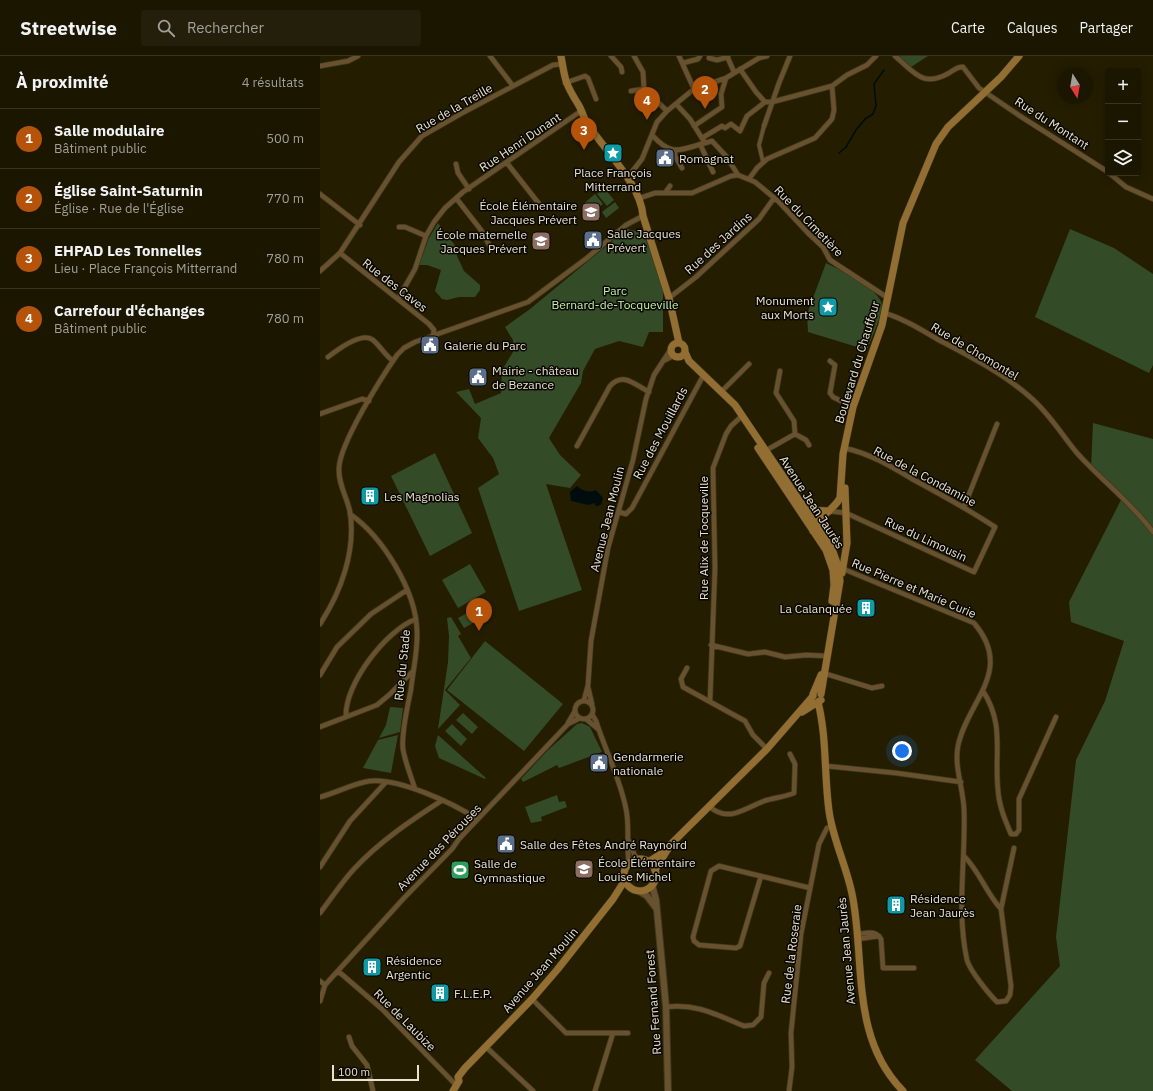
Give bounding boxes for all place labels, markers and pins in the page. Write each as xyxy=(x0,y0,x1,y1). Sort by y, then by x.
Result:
pin: 2 xyxy=(692,76,718,109)
pin: 4 xyxy=(634,87,660,120)
pin: 3 xyxy=(571,117,597,150)
place icon: Place François Mitterrand xyxy=(602,142,624,164)
public building icon: Romagnat xyxy=(654,147,676,169)
place label: Romagnat xyxy=(679,151,734,166)
place label: Place François Mitterrand xyxy=(574,165,652,194)
place label: École Élémentaire Jacques Prévert xyxy=(479,198,577,227)
school or university icon: École Élémentaire Jacques Prévert xyxy=(580,201,602,223)
place label: Salle Jacques Prévert xyxy=(607,226,681,255)
place label: École maternelle Jacques Prévert xyxy=(436,227,527,256)
public building icon: Salle Jacques Prévert xyxy=(582,229,604,251)
school or university icon: École maternelle Jacques Prévert xyxy=(530,230,552,252)
place label: Monument aux Morts xyxy=(756,293,814,322)
place icon: Monument aux Morts xyxy=(817,296,839,318)
public building icon: Galerie du Parc xyxy=(419,334,441,356)
place label: Galerie du Parc xyxy=(444,338,526,353)
place label: Mairie - château de Bezance xyxy=(492,363,579,392)
public building icon: Mairie - château de Bezance xyxy=(467,366,489,388)
building icon: Les Magnolias xyxy=(359,485,381,507)
place label: Les Magnolias xyxy=(384,489,460,504)
building icon: La Calanquée xyxy=(855,597,877,619)
pin: 1 xyxy=(466,598,492,631)
place label: La Calanquée xyxy=(779,601,852,616)
place label: Gendarmerie nationale xyxy=(613,749,684,778)
public building icon: Gendarmerie nationale xyxy=(588,752,610,774)
public building icon: Salle des Fêtes André Raynoird xyxy=(495,833,517,855)
place label: Salle des Fêtes André Raynoird xyxy=(520,837,687,852)
place label: École Élémentaire Louise Michel xyxy=(598,855,696,884)
place label: Salle de Gymnastique xyxy=(474,856,546,885)
school or university icon: École Élémentaire Louise Michel xyxy=(573,858,595,880)
sports icon: Salle de Gymnastique xyxy=(449,859,471,881)
place label: Résidence Jean Jaurès xyxy=(910,891,975,920)
building icon: Résidence Jean Jaurès xyxy=(885,894,907,916)
place label: Résidence Argentic xyxy=(386,953,442,982)
building icon: Résidence Argentic xyxy=(361,956,383,978)
building icon: F.L.E.P. xyxy=(429,982,451,1004)
place label: F.L.E.P. xyxy=(454,986,492,1001)

